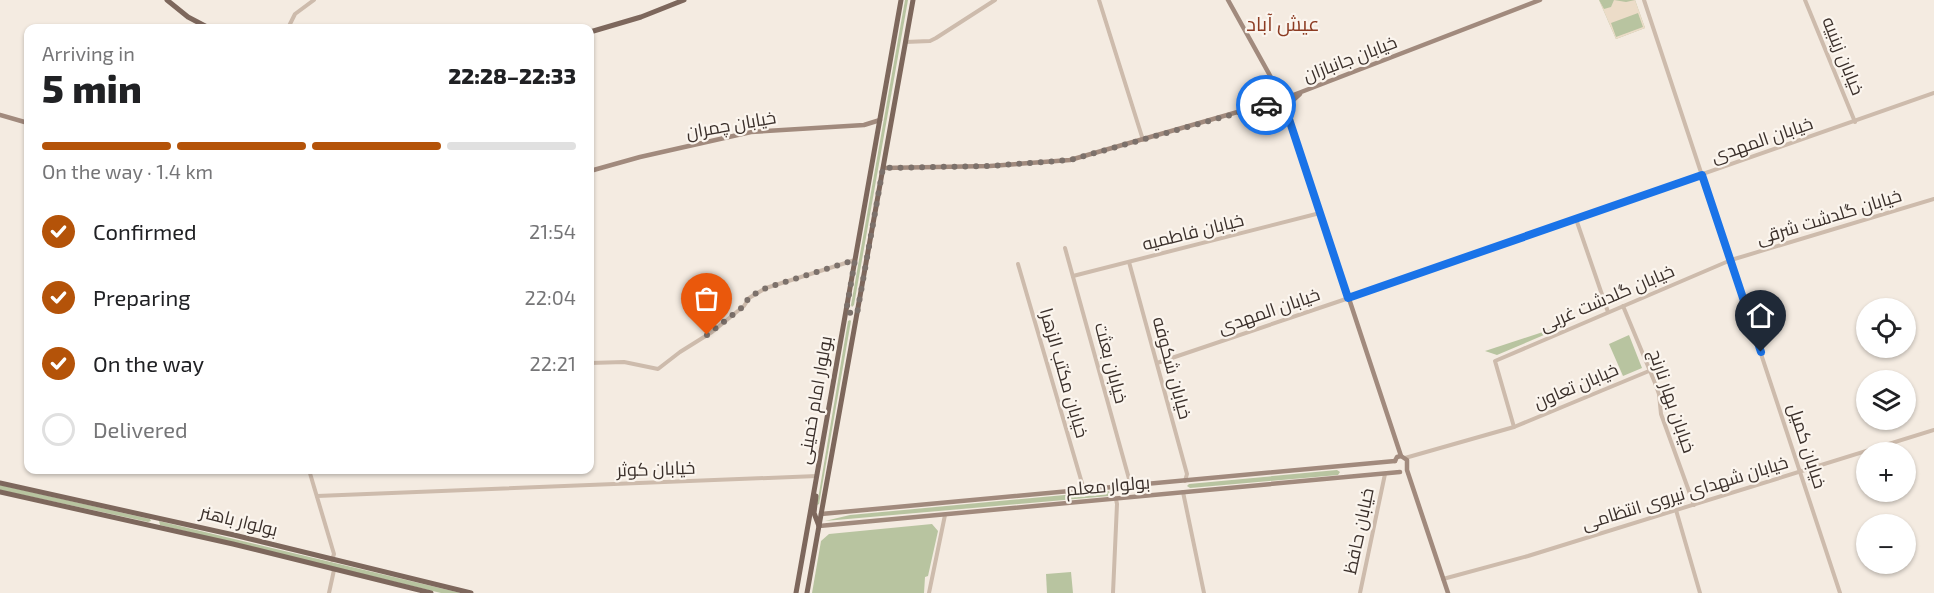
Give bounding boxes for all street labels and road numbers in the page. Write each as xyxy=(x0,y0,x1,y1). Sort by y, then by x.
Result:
street label: خیابان زینبیه xyxy=(1817,13,1870,98)
street label: خیابان جانبازان xyxy=(1299,30,1400,87)
street label: خیابان چمران xyxy=(684,105,778,145)
street label: خیابان المهدی xyxy=(1708,111,1816,168)
street label: خیابان گلدشت شرقی xyxy=(1753,183,1904,250)
street label: خیابان فاطمیه xyxy=(1140,208,1246,255)
street label: خیابان گلدشت غربی xyxy=(1536,259,1678,336)
street label: خیابان المهدی xyxy=(1215,282,1323,339)
street label: خیابان مکتب الزهرا xyxy=(1035,305,1094,440)
street label: خیابان شکوفه xyxy=(1148,314,1197,422)
street label: خیابان بعثت xyxy=(1090,320,1133,406)
street label: بولوار امام خمینی xyxy=(792,334,838,466)
street label: خیابان بهار نارنج xyxy=(1643,346,1701,456)
street label: خیابان تعاون xyxy=(1530,357,1622,414)
street label: خیابان کمیل xyxy=(1783,400,1832,491)
street label: خیابان شهدای نیروی انتظامی xyxy=(1579,450,1791,535)
street label: خیابان کوثر xyxy=(615,456,696,481)
street label: بولوار معلم xyxy=(1065,470,1151,502)
street label: خیابان حافظ xyxy=(1338,486,1379,576)
street label: بولوار باهنر xyxy=(197,500,280,541)

